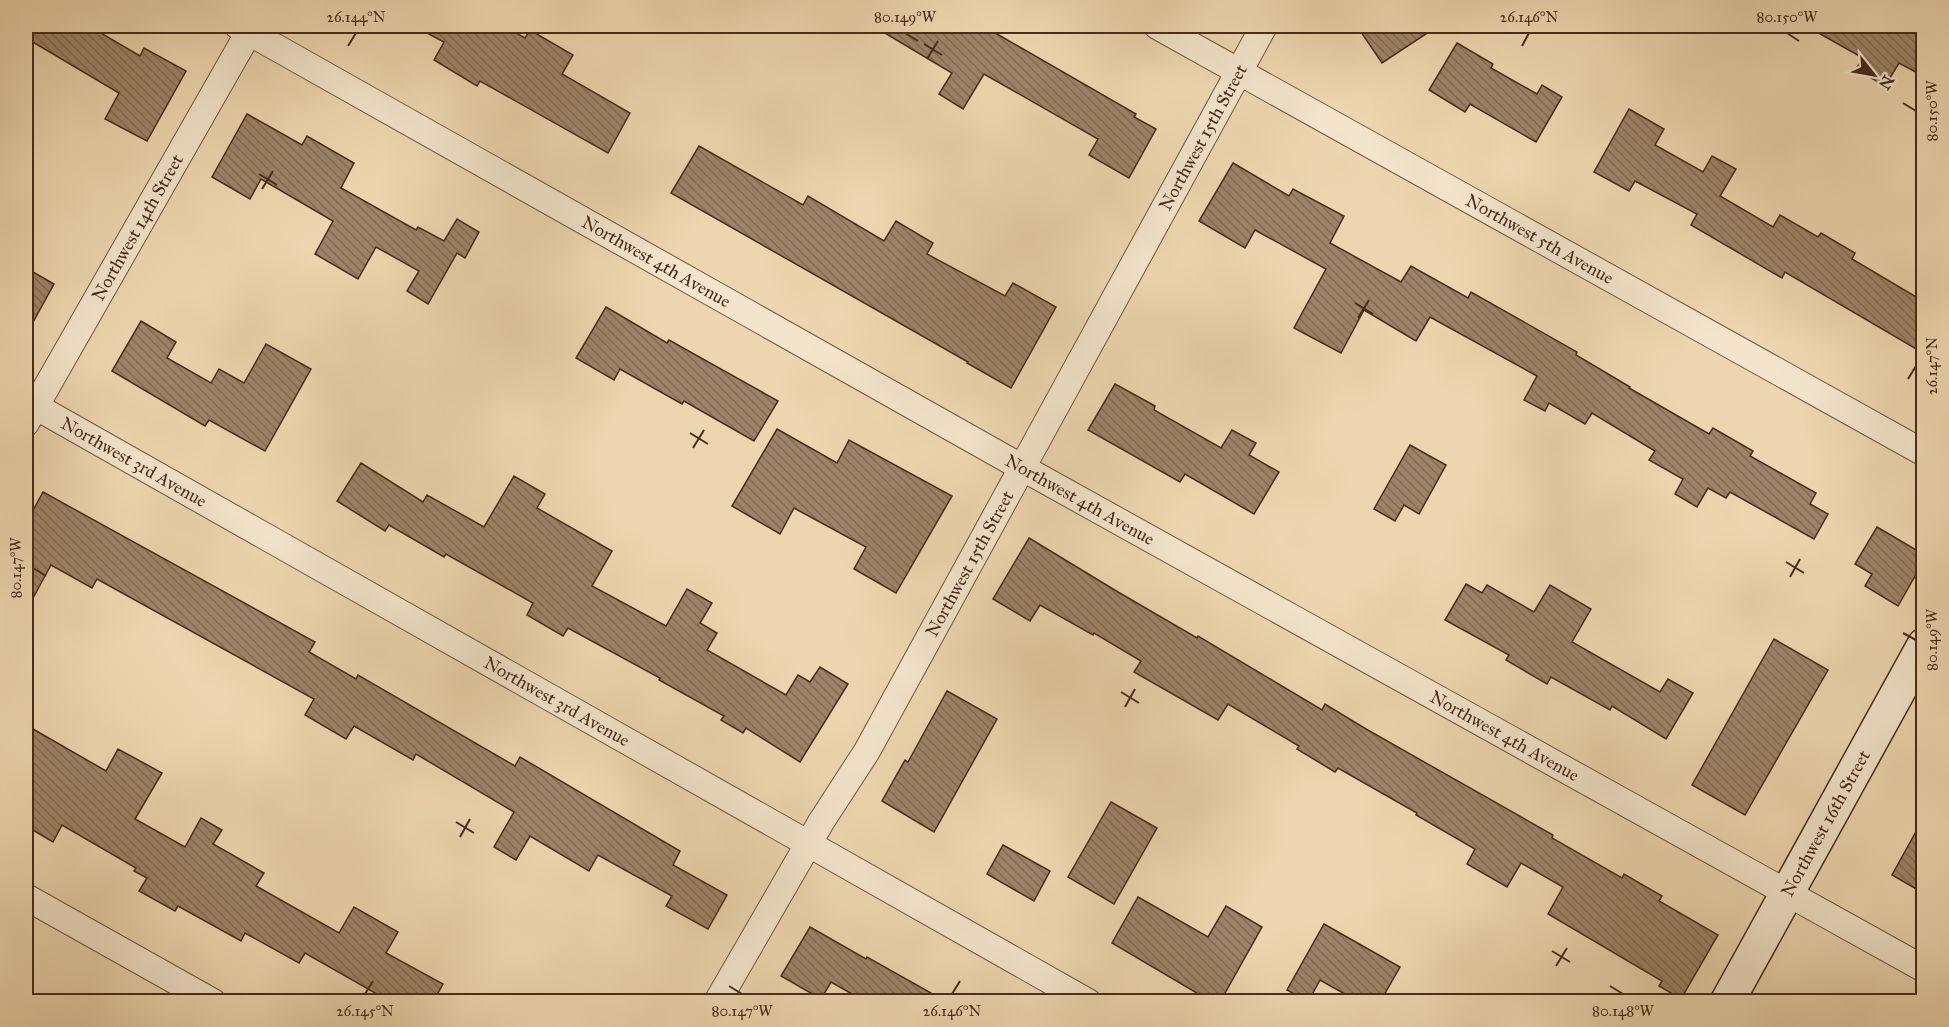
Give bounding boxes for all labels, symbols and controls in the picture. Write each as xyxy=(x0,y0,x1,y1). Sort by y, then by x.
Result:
text: 26.144°N xyxy=(327,8,386,26)
text: 80.149°W xyxy=(874,8,937,26)
text: 26.146°N xyxy=(1500,8,1558,26)
text: 80.150°W xyxy=(1756,8,1818,26)
north arrow xyxy=(1844,45,1904,105)
street label: Northwest 15th Street xyxy=(1154,60,1252,214)
text: N xyxy=(1875,72,1898,94)
text: 80.150°W xyxy=(1923,80,1941,142)
street label: Northwest 14th Street xyxy=(87,150,188,305)
street label: Northwest 5th Avenue xyxy=(1462,189,1617,289)
street label: Northwest 4th Avenue xyxy=(578,211,735,312)
text: 26.147°N xyxy=(1923,337,1941,395)
street label: Northwest 3rd Avenue xyxy=(57,412,211,512)
street label: Northwest 4th Avenue xyxy=(1001,449,1158,550)
street label: Northwest 15th Street xyxy=(921,486,1019,641)
text: 80.147°W xyxy=(7,537,25,599)
text: 80.149°W xyxy=(1923,608,1941,671)
street label: Northwest 3rd Avenue xyxy=(480,651,634,751)
street label: Northwest 4th Avenue xyxy=(1426,686,1583,786)
street label: Northwest 16th Street xyxy=(1776,746,1875,901)
text: 26.145°N xyxy=(336,1002,394,1020)
text: 80.147°W xyxy=(711,1002,773,1020)
text: 26.146°N xyxy=(923,1002,981,1020)
text: 80.148°W xyxy=(1592,1002,1655,1020)

